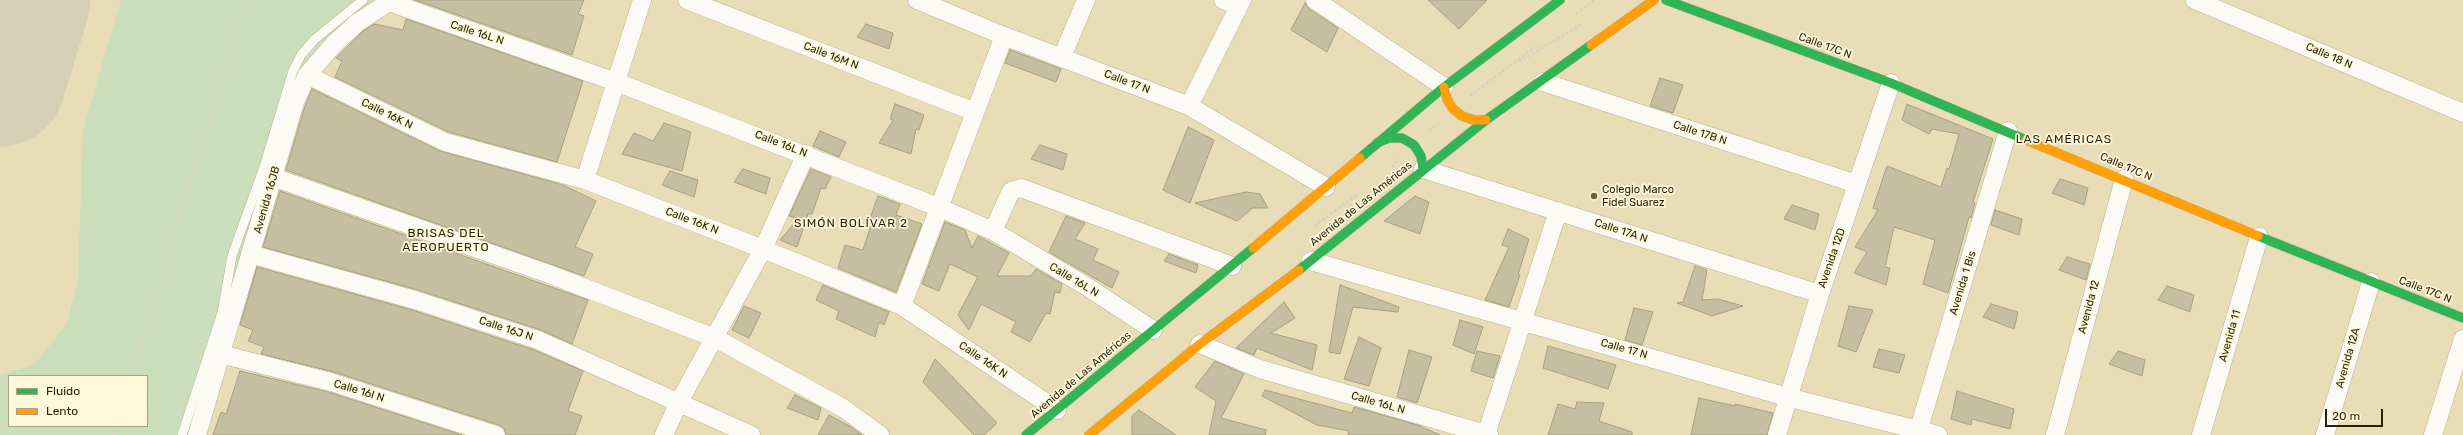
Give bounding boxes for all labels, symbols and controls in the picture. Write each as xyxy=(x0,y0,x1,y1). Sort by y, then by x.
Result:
street label: Calle 16L N xyxy=(449,18,505,48)
street label: Calle 17C N xyxy=(1797,30,1853,62)
street label: Calle 16M N xyxy=(802,39,860,73)
street label: Calle 18 N xyxy=(2304,40,2354,72)
street label: Calle 17 N xyxy=(1102,67,1152,97)
street label: Calle 16K N xyxy=(359,96,415,132)
street label: Calle 17B N xyxy=(1672,118,1728,148)
street label: Calle 16L N xyxy=(753,128,809,160)
district label: LAS AMÉRICAS xyxy=(2016,133,2112,147)
street label: Calle 17C N xyxy=(2098,150,2154,184)
street label: Avenida de Las Américas xyxy=(1307,159,1415,249)
street label: Avenida 16JB xyxy=(251,165,283,235)
place label: Colegio Marco Fidel Suarez xyxy=(1602,183,1674,209)
marker: Colegio Marco Fidel Suarez xyxy=(1589,191,1599,201)
street label: Calle 16K N xyxy=(664,205,720,237)
street label: Calle 17A N xyxy=(1593,216,1649,246)
district label: SIMÓN BOLÍVAR 2 xyxy=(794,217,908,231)
street label: Avenida 12D xyxy=(1816,226,1848,290)
district label: BRISAS DEL AEROPUERTO xyxy=(402,227,490,255)
street label: Avenida 1 Bis xyxy=(1947,249,1979,317)
street label: Calle 16L N xyxy=(1047,260,1101,300)
street label: Calle 17C N xyxy=(2397,274,2453,306)
street label: Avenida 12 xyxy=(2076,279,2102,335)
street label: Avenida 11 xyxy=(2216,309,2244,363)
street label: Calle 16J N xyxy=(477,314,535,344)
street label: Avenida 12A xyxy=(2333,326,2363,390)
street label: Avenida de Las Américas xyxy=(1028,329,1134,421)
street label: Calle 17 N xyxy=(1599,336,1649,362)
street label: Calle 16K N xyxy=(956,339,1010,381)
legend xyxy=(8,375,148,427)
street label: Calle 16I N xyxy=(332,377,386,405)
text: Fluido xyxy=(46,384,80,398)
street label: Calle 16L N xyxy=(1350,389,1406,417)
scale bar xyxy=(2327,401,2385,427)
text: Lento xyxy=(46,404,78,418)
text: 20 m xyxy=(2332,409,2360,423)

